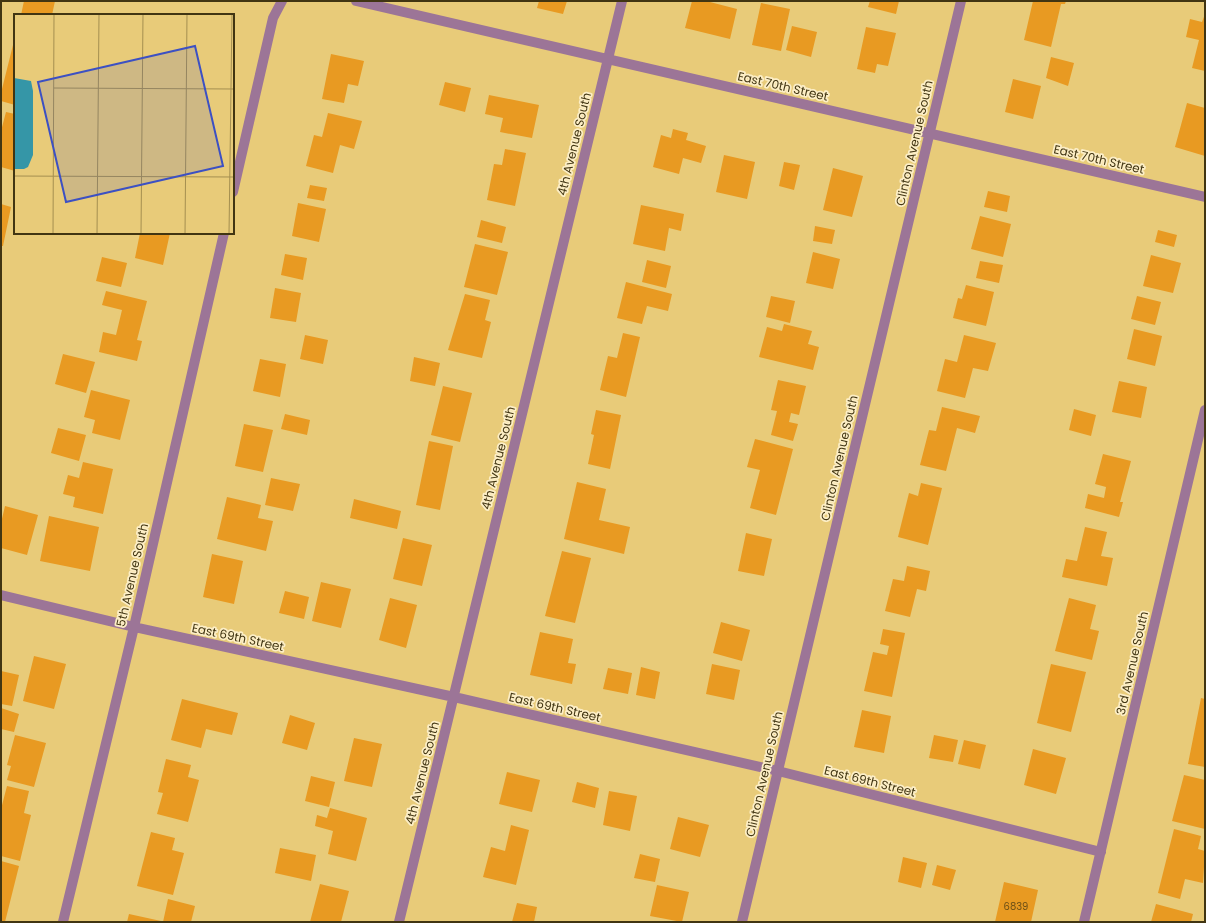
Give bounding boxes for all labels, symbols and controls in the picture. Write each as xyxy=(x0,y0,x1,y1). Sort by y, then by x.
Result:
inset map xyxy=(14,14,234,234)
street label: East 70th Street xyxy=(736,67,830,105)
street label: Clinton Avenue South xyxy=(891,78,937,208)
street label: 4th Avenue South xyxy=(553,91,595,197)
street label: East 70th Street xyxy=(1052,140,1146,178)
street label: Clinton Avenue South xyxy=(816,393,862,523)
street label: 4th Avenue South xyxy=(477,405,519,511)
street label: 5th Avenue South xyxy=(112,522,152,628)
street label: 3rd Avenue South xyxy=(1112,610,1152,716)
street label: East 69th Street xyxy=(190,619,286,655)
street label: East 69th Street xyxy=(507,688,603,726)
street label: Clinton Avenue South xyxy=(741,709,787,839)
street label: 4th Avenue South xyxy=(401,720,443,826)
street label: East 69th Street xyxy=(822,761,918,801)
house number: 6839 xyxy=(1004,899,1028,914)

